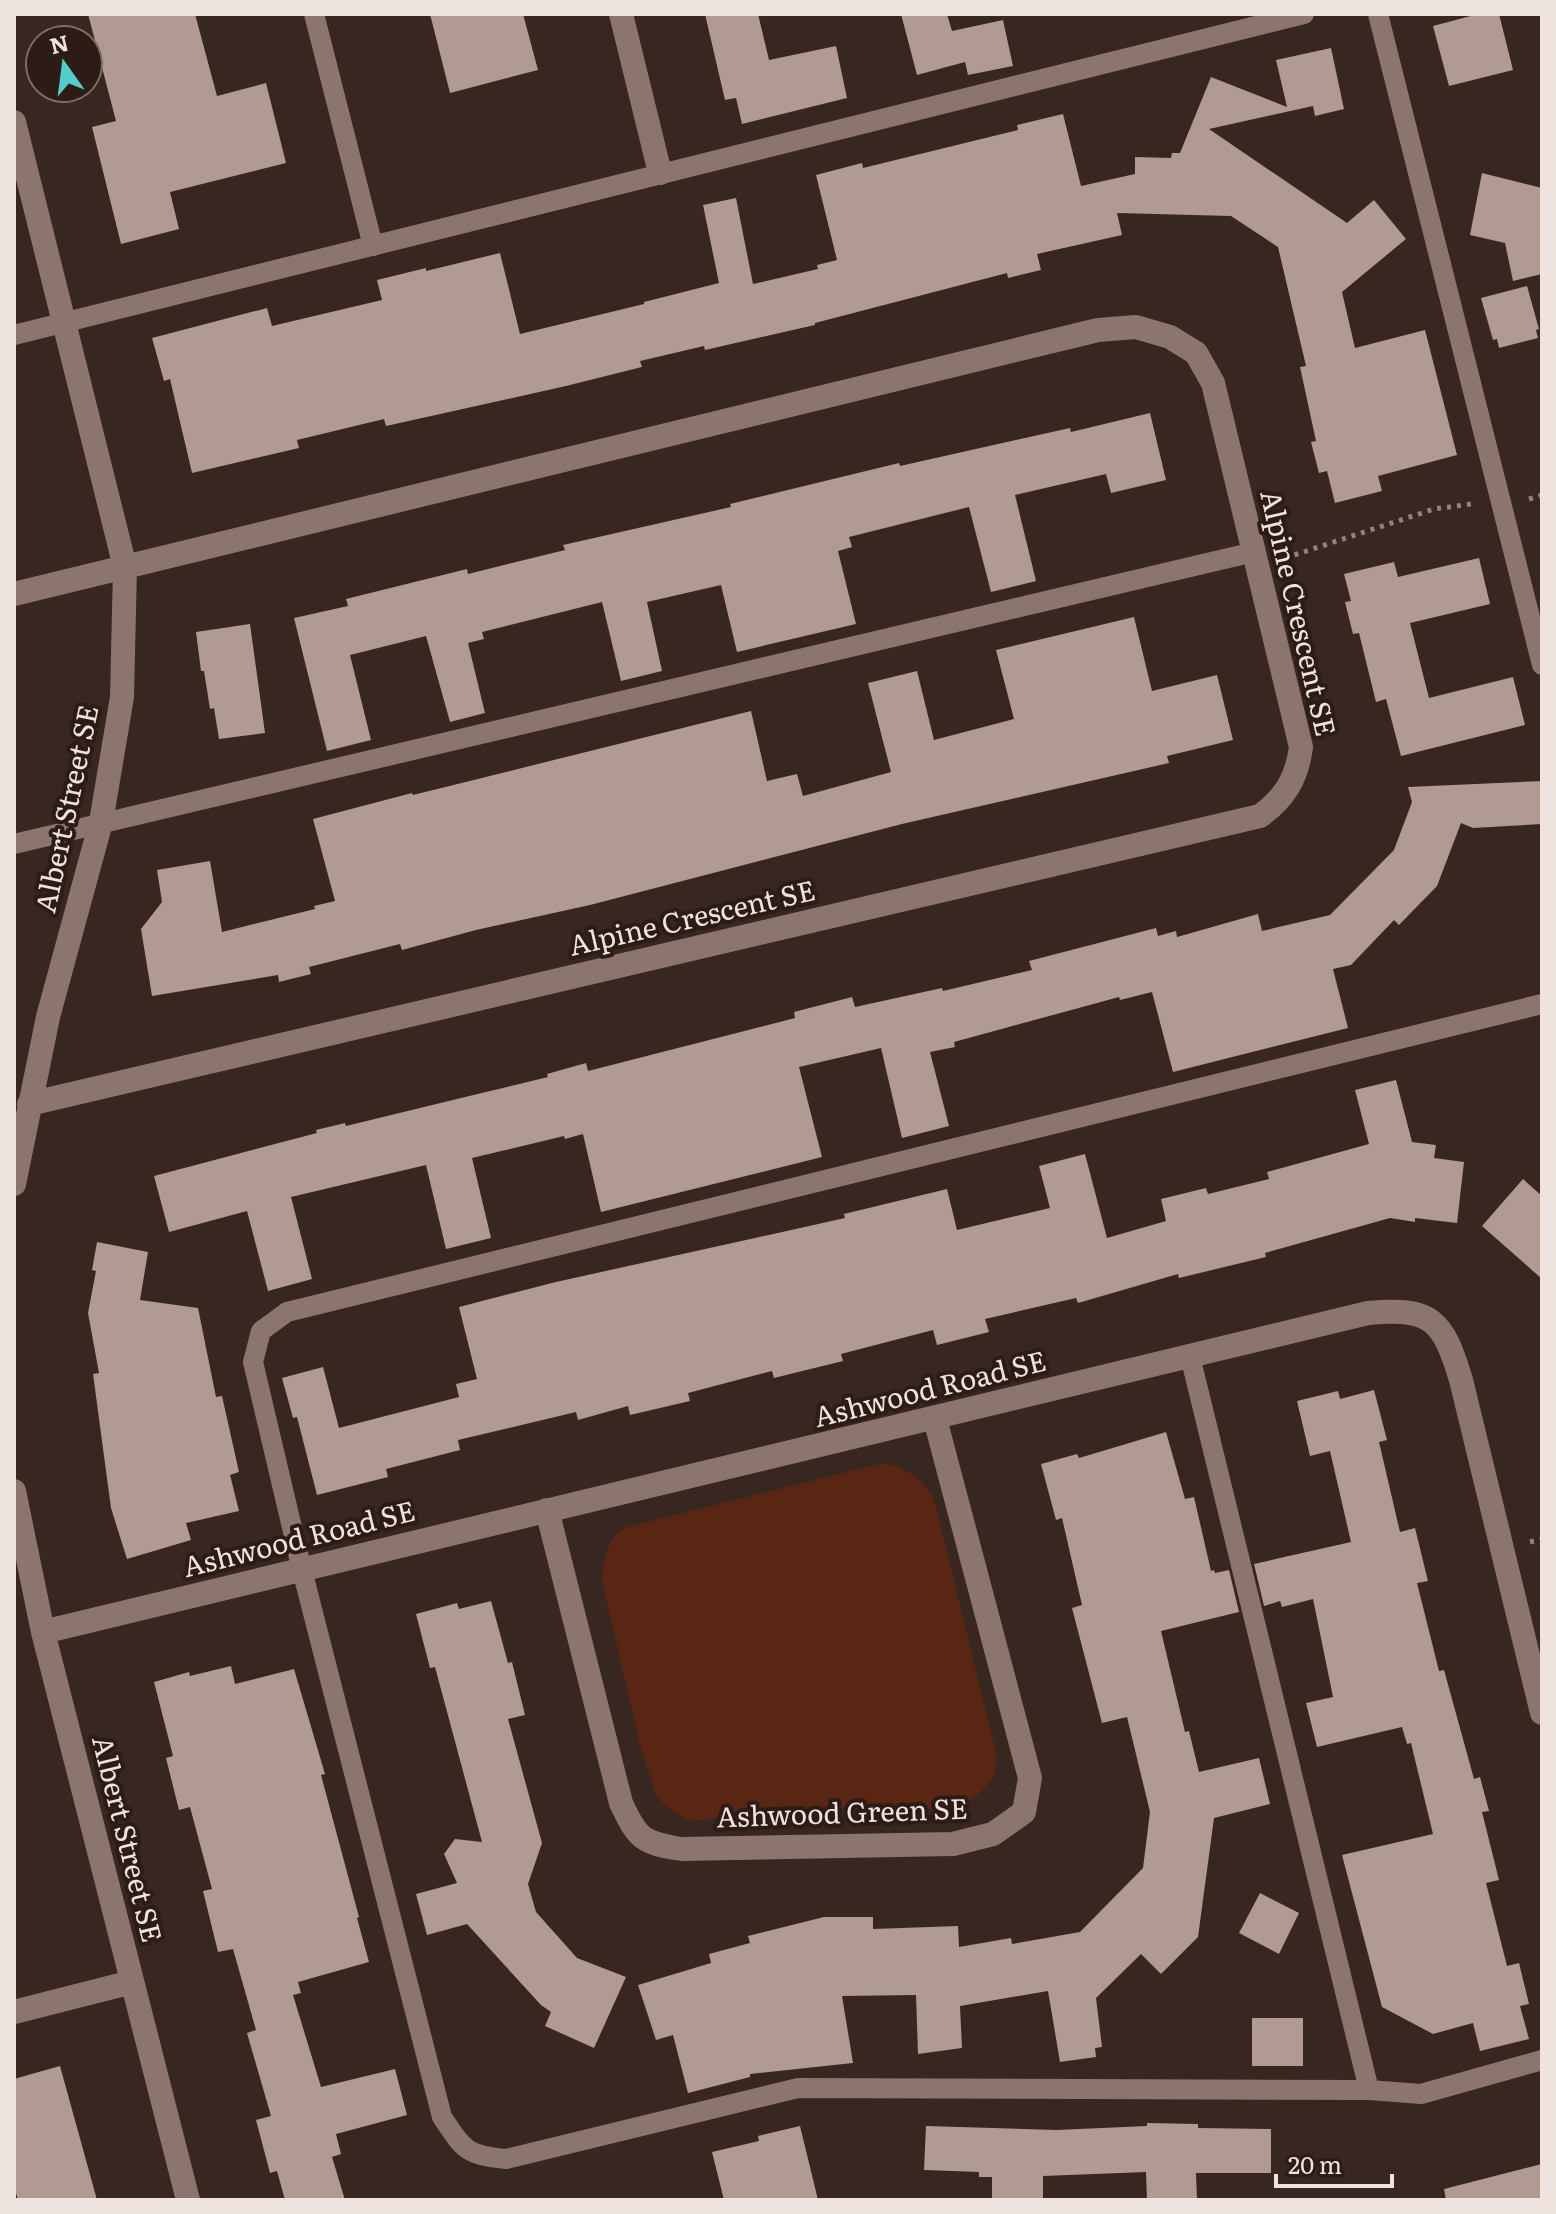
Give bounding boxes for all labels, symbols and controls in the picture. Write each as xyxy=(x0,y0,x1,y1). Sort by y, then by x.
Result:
north arrow xyxy=(24,24,104,104)
text: N xyxy=(46,25,72,61)
street label: Alpine Crescent SE xyxy=(1251,485,1349,740)
street label: Albert Street SE xyxy=(22,701,108,916)
street label: Alpine Crescent SE xyxy=(564,867,819,965)
street label: Ashwood Road SE xyxy=(809,1338,1050,1436)
street label: Ashwood Road SE xyxy=(178,1488,419,1586)
street label: Albert Street SE xyxy=(83,1731,175,1946)
street label: Ashwood Green SE xyxy=(716,1786,968,1836)
scale bar xyxy=(1276,2138,1392,2188)
text: 20 m xyxy=(1288,2146,1342,2181)

